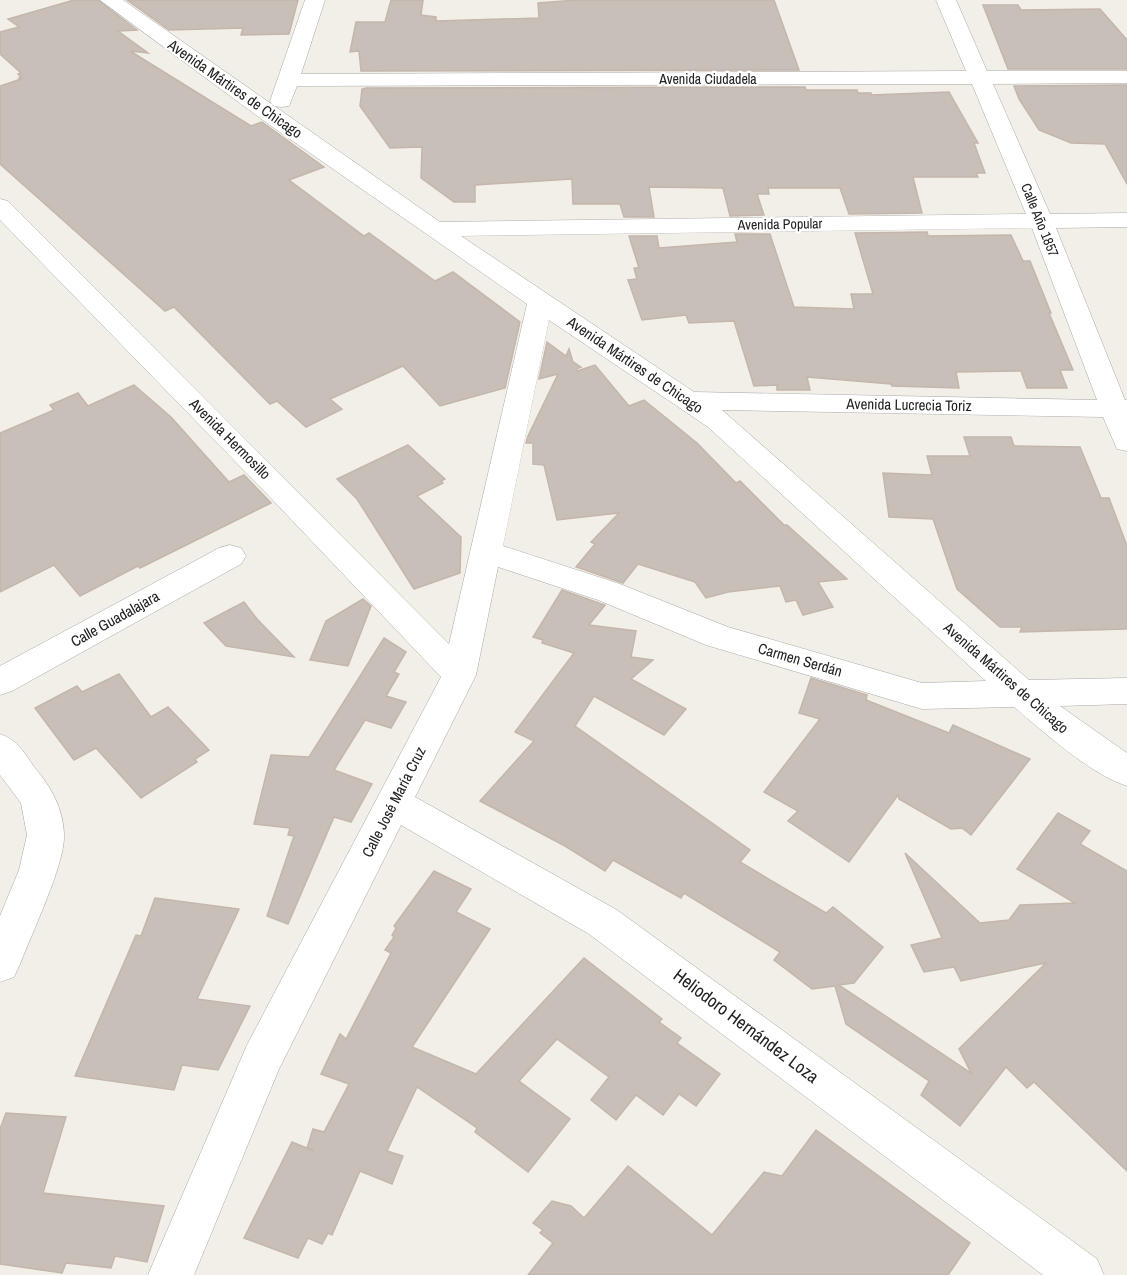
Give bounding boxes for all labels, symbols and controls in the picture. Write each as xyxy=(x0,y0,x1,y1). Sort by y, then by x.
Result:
street label: Avenida Mártires de Chicago xyxy=(163,34,307,143)
street label: Avenida Ciudadela xyxy=(658,70,757,88)
street label: Calle Año 1857 xyxy=(1017,181,1063,259)
street label: Avenida Popular xyxy=(737,214,823,234)
street label: Avenida Mártires de Chicago xyxy=(562,311,708,418)
street label: Avenida Hermosillo xyxy=(184,393,276,484)
street label: Avenida Lucrecia Toriz xyxy=(845,393,972,416)
street label: Calle Guadalajara xyxy=(67,585,163,652)
street label: Avenida Mártires de Chicago xyxy=(938,617,1074,738)
street label: Carmen Serdán xyxy=(756,637,845,682)
street label: Calle José María Cruz xyxy=(357,743,431,861)
street label: Heliodoro Hernández Loza xyxy=(668,963,824,1089)

